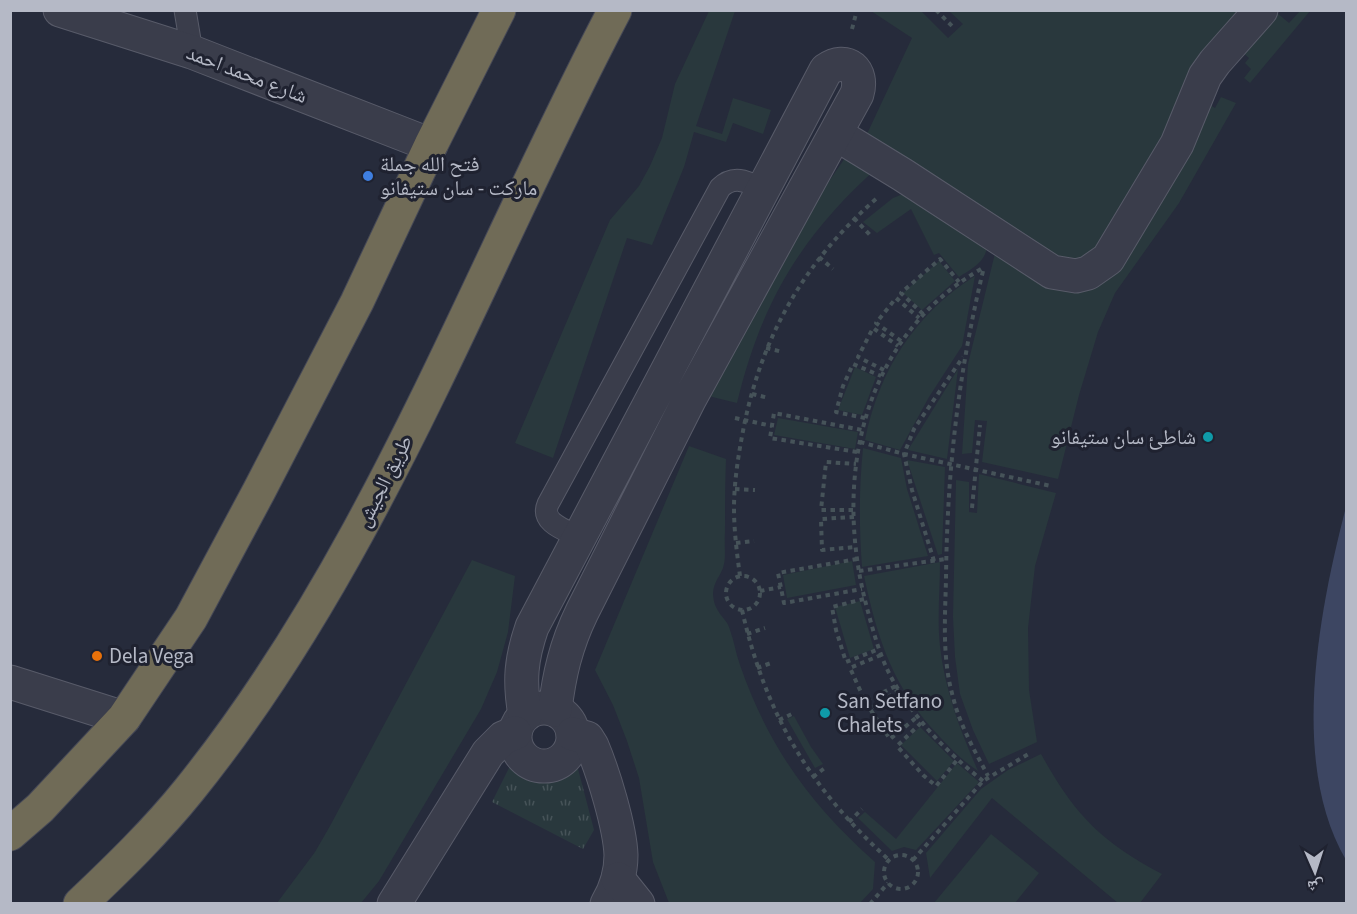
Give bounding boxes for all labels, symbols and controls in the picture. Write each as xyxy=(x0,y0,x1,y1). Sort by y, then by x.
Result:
street label: شارع محمد احمد xyxy=(182,37,312,111)
place label: فتح الله جملة ماركت - سان ستيفانو xyxy=(380,149,537,203)
marker: فتح الله جملة ماركت - سان ستيفانو xyxy=(361,169,375,183)
place label: شاطئ سان ستيفانو xyxy=(1051,422,1196,452)
street label: طريق الجيش xyxy=(348,430,420,532)
marker: شاطئ سان ستيفانو xyxy=(1201,430,1215,444)
place label: Dela Vega xyxy=(109,641,194,671)
marker: Dela Vega xyxy=(90,649,104,663)
place label: San Setfano Chalets xyxy=(837,686,942,740)
marker: San Setfano Chalets xyxy=(818,706,832,720)
north arrow xyxy=(1285,842,1345,902)
text: ش xyxy=(1307,875,1325,897)

